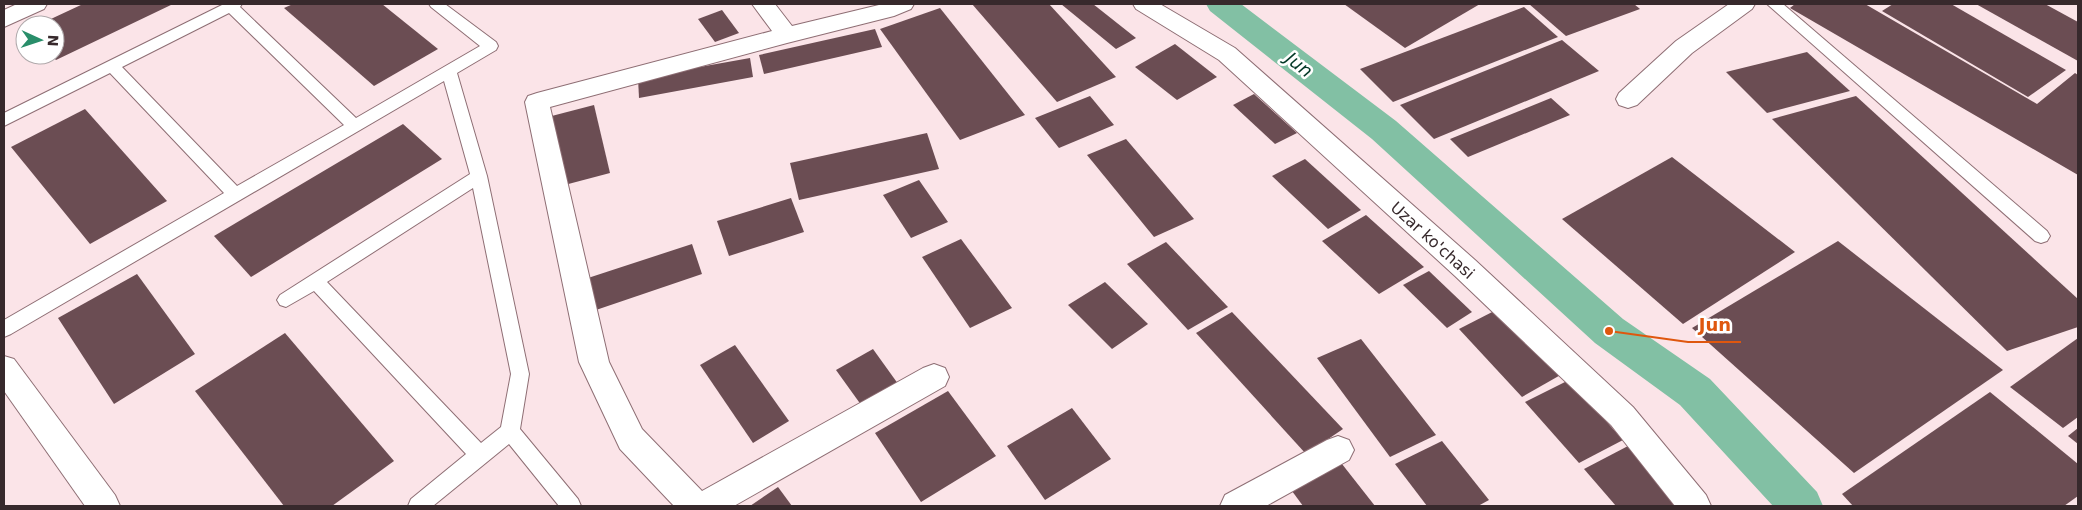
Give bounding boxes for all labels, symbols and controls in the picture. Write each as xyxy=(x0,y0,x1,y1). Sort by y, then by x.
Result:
north arrow xyxy=(15,15,65,65)
text: N xyxy=(45,34,61,47)
water label: Jun xyxy=(1279,46,1317,82)
street label: Uzar ko'chasi xyxy=(1387,198,1478,283)
callout: Jun xyxy=(1688,309,1741,342)
text: Jun xyxy=(1697,314,1731,335)

